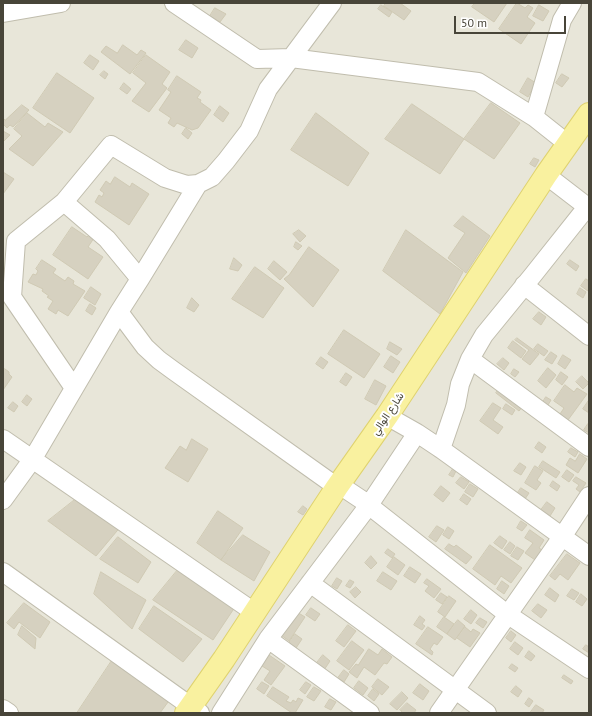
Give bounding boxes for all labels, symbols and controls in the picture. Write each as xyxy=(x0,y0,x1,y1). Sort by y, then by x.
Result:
scale bar xyxy=(456,8,568,34)
text: 50 m xyxy=(461,15,487,30)
street label: شارع الوالي xyxy=(369,390,407,438)

